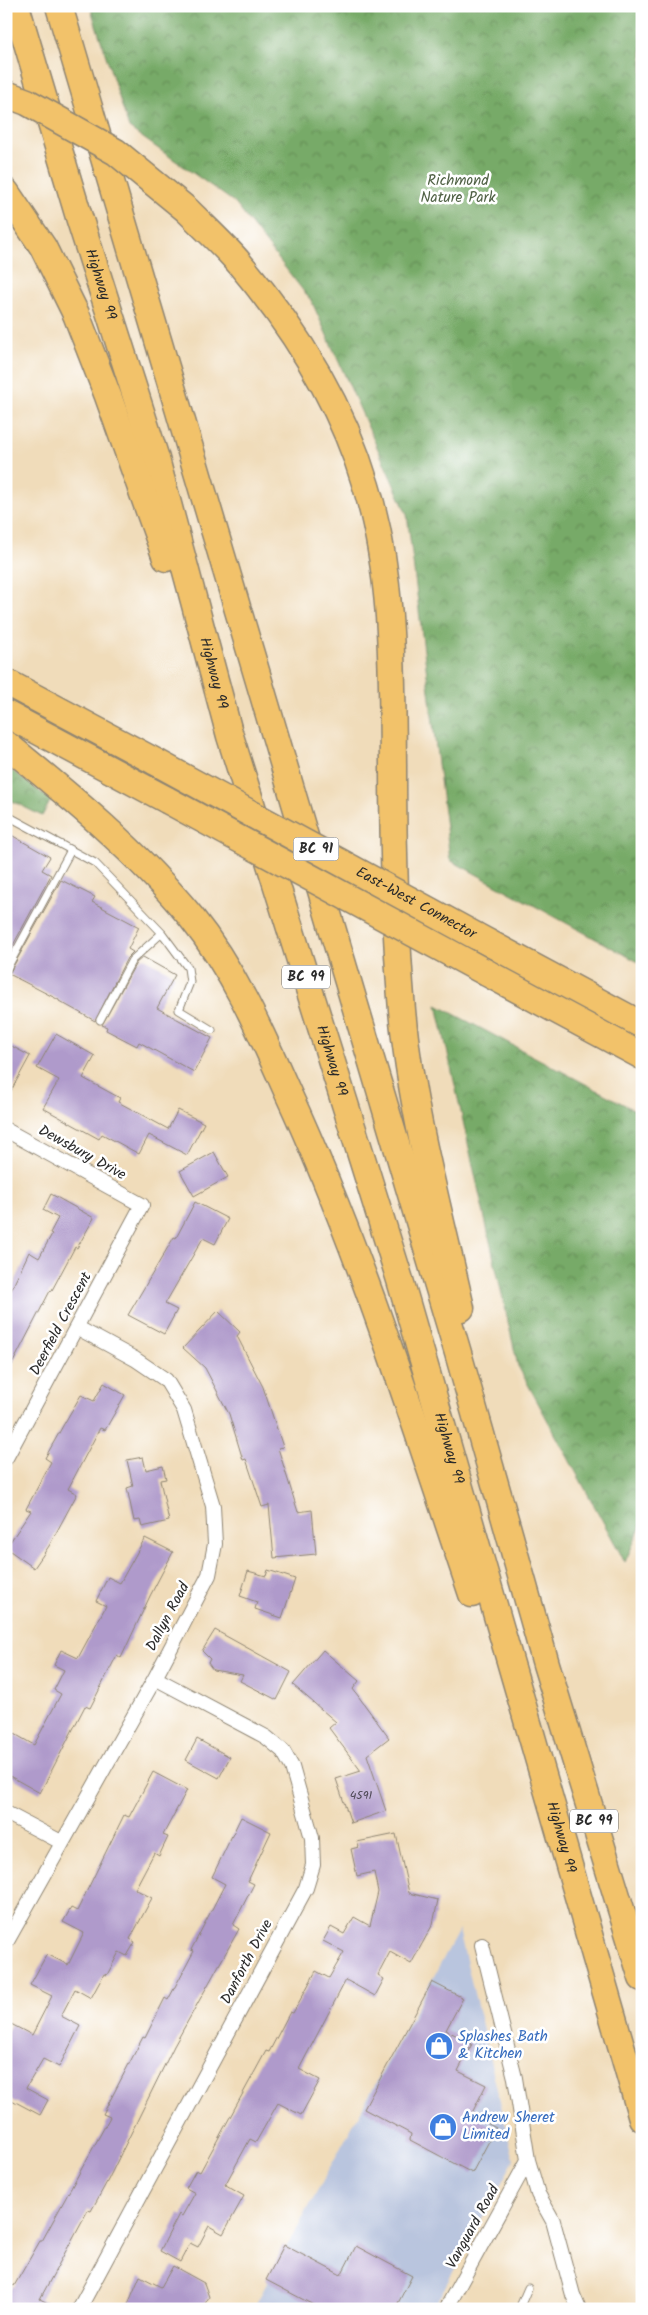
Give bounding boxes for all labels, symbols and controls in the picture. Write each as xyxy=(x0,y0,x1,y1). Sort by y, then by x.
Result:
park label: Richmond Nature Park xyxy=(420,169,497,210)
street label: Highway 99 xyxy=(78,246,123,324)
street label: Highway 99 xyxy=(192,635,235,713)
road number: BC 91 xyxy=(294,838,338,861)
street label: East-West Connector xyxy=(351,861,482,947)
road number: BC 99 xyxy=(282,966,330,989)
street label: Highway 99 xyxy=(309,1022,354,1100)
street label: Dewsbury Drive xyxy=(34,1119,131,1187)
street label: Deerfield Crescent xyxy=(24,1268,99,1380)
street label: Highway 99 xyxy=(427,1410,471,1488)
street label: Dallyn Road xyxy=(140,1578,196,1656)
house number: 4591 xyxy=(350,1786,373,1805)
street label: Highway 99 xyxy=(539,1799,583,1877)
road number: BC 99 xyxy=(570,1810,618,1832)
street label: Danforth Drive xyxy=(215,1915,280,2009)
place label: Splashes Bath & Kitchen xyxy=(458,2025,548,2066)
shop icon: Splashes Bath & Kitchen xyxy=(424,2031,454,2061)
place label: Andrew Sheret Limited xyxy=(462,2106,555,2147)
shop icon: Andrew Sheret Limited xyxy=(428,2112,458,2142)
street label: Vanguard Road xyxy=(440,2180,506,2273)

